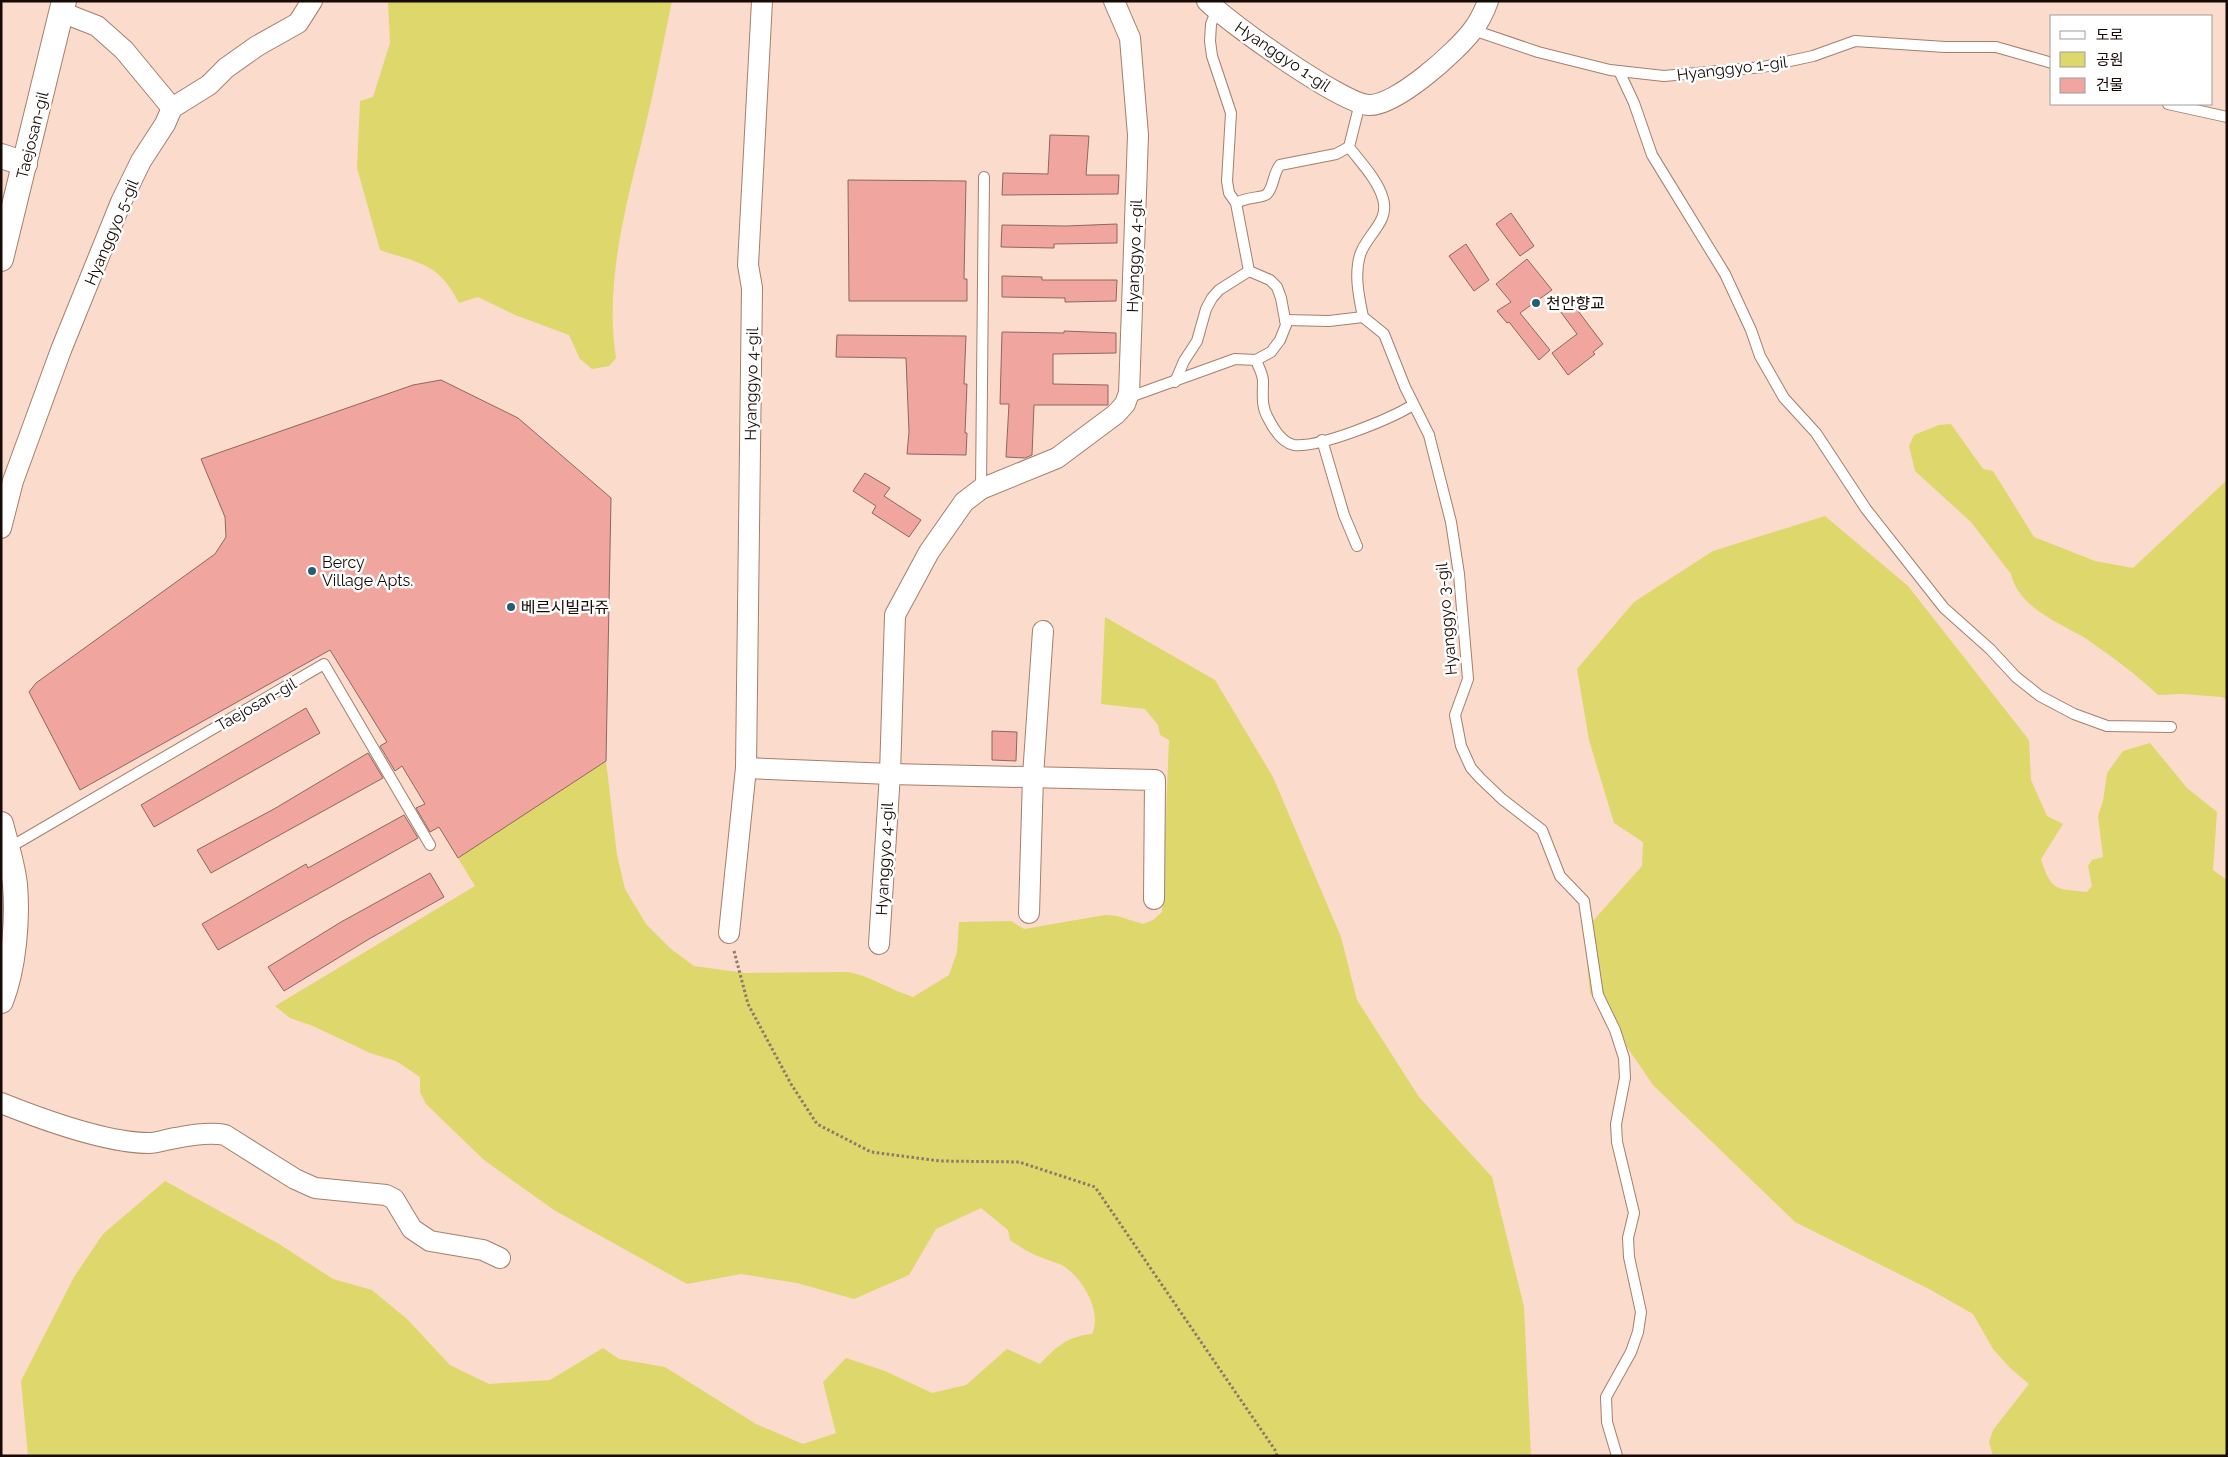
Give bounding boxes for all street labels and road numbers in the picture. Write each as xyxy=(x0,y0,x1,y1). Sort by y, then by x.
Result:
street label: Hyanggyo 1-gil xyxy=(1231,17,1335,96)
street label: Hyanggyo 1-gil xyxy=(1676,52,1789,85)
street label: Taejosan-gil xyxy=(12,89,53,181)
street label: Hyanggyo 5-gil xyxy=(81,176,143,288)
street label: Hyanggyo 4-gil xyxy=(1123,198,1146,313)
street label: Hyanggyo 4-gil xyxy=(741,327,762,441)
street label: Hyanggyo 3-gil xyxy=(1432,561,1461,676)
street label: Taejosan-gil xyxy=(213,673,300,735)
street label: Hyanggyo 4-gil xyxy=(872,801,897,916)

